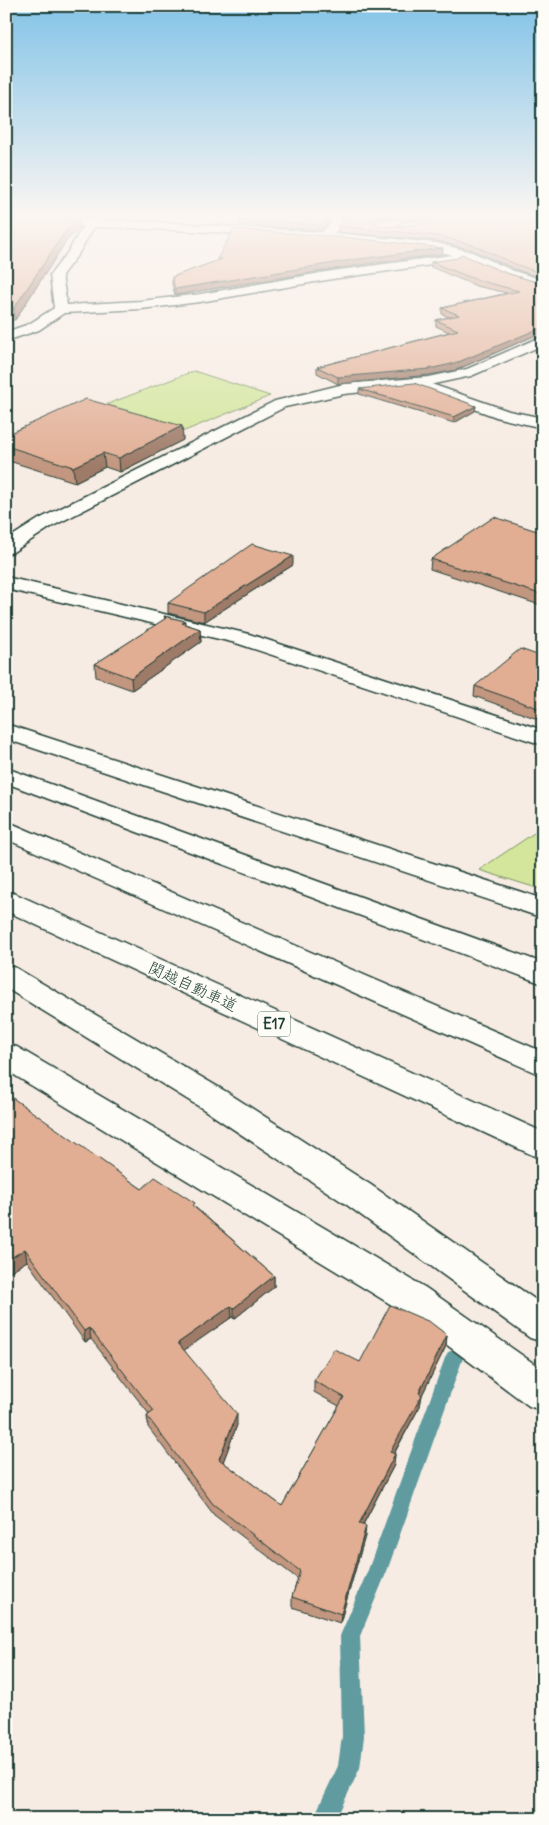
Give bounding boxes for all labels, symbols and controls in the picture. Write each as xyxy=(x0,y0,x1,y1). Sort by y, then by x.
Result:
street label: 関越自動車道 xyxy=(145,957,241,1015)
road number: E17 xyxy=(258,1012,290,1036)

